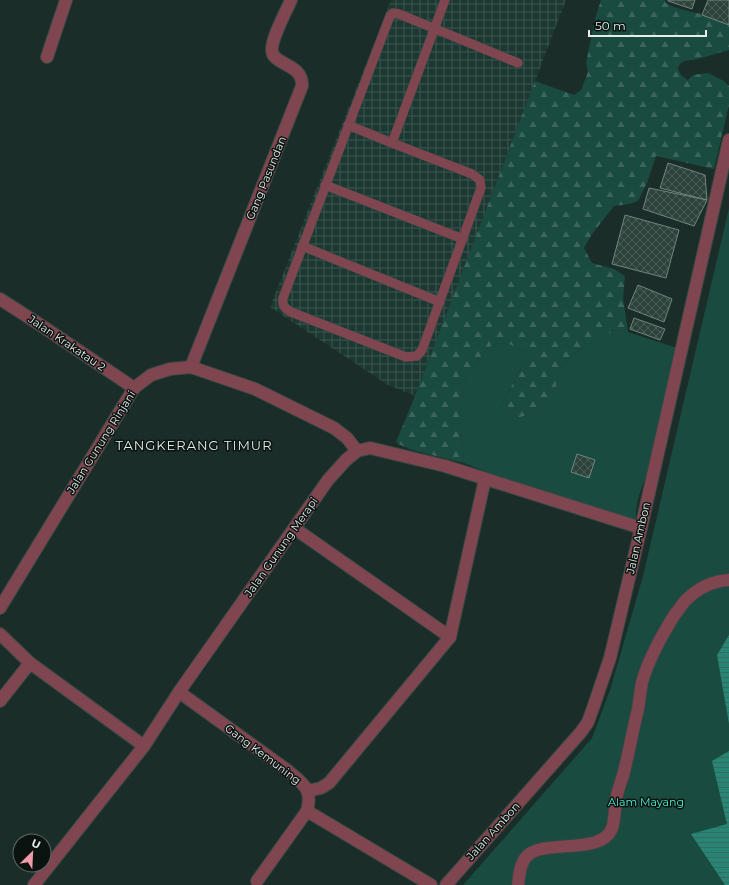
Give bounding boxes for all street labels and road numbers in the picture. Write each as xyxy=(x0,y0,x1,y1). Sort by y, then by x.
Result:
street label: Gang Pasundan xyxy=(243,134,289,222)
street label: Jalan Krakatau 2 xyxy=(25,311,108,374)
street label: Jalan Gunung Rinjani xyxy=(63,388,138,497)
street label: Jalan Gunung Merapi xyxy=(241,494,321,600)
street label: Jalan Ambon xyxy=(623,501,653,576)
street label: Gang Kemuning xyxy=(222,721,304,787)
street label: Jalan Ambon xyxy=(463,799,523,864)

